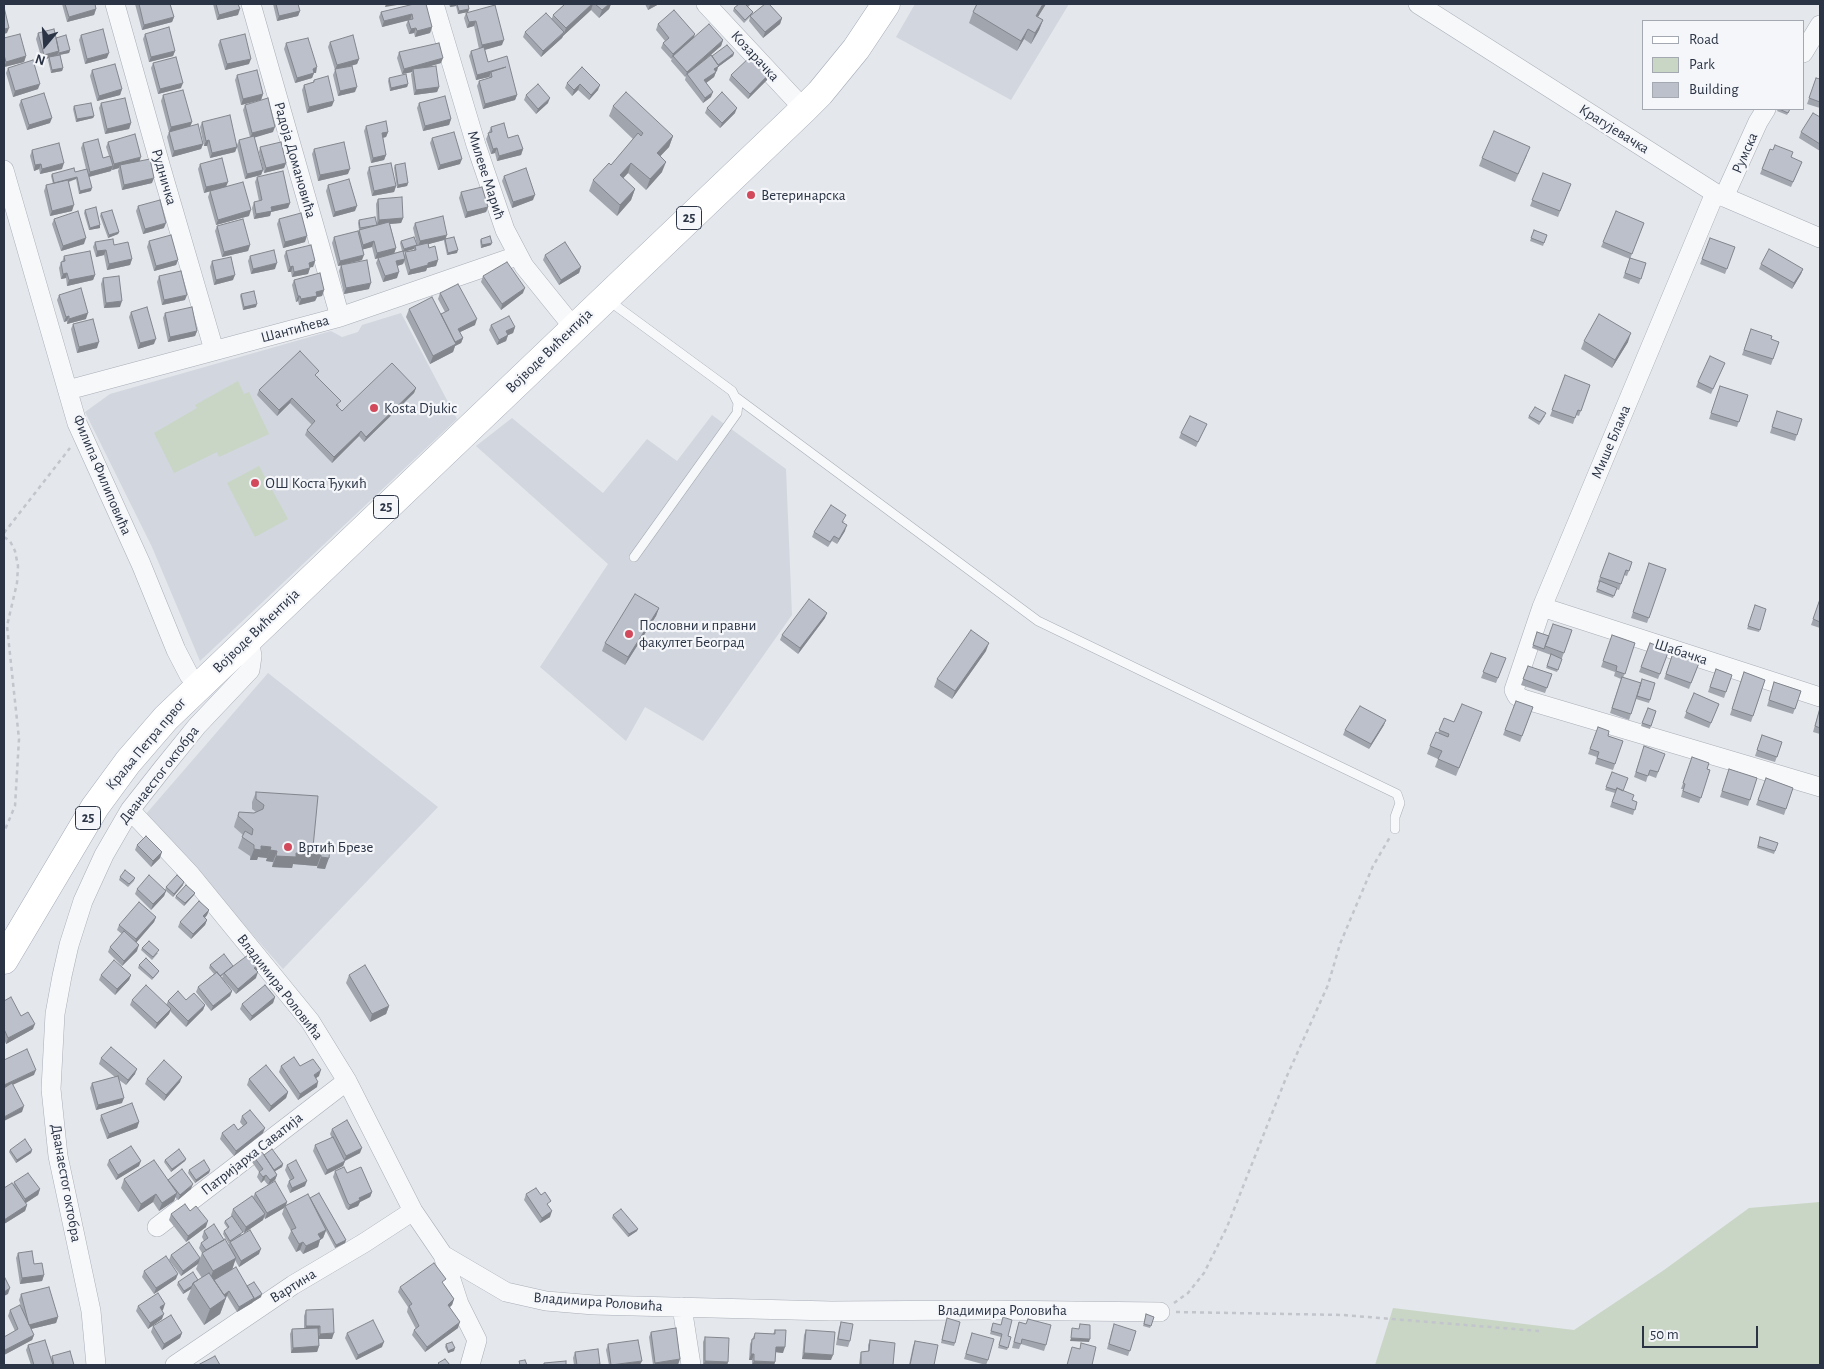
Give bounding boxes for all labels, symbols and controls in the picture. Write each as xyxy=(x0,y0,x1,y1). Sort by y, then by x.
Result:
north arrow xyxy=(20,20,70,70)
legend xyxy=(1642,20,1804,110)
street label: Козарачка xyxy=(727,27,783,85)
text: Road xyxy=(1689,32,1719,47)
text: N xyxy=(34,51,47,67)
text: Park xyxy=(1689,57,1715,72)
text: Building xyxy=(1689,82,1739,97)
street label: Радоја Домановића xyxy=(270,100,320,220)
street label: Крагујевачка xyxy=(1576,100,1652,158)
street label: Милеве Марић xyxy=(463,128,509,222)
street label: Румска xyxy=(1728,130,1762,176)
street label: Рудничка xyxy=(147,147,181,207)
place label: Ветеринарска xyxy=(761,186,845,204)
marker: Ветеринарска xyxy=(745,189,757,201)
road number: 25 xyxy=(676,207,702,230)
street label: Војводе Вићентија xyxy=(502,305,596,397)
street label: Шантићева xyxy=(259,311,331,347)
place label: Kosta Djukic xyxy=(384,399,457,417)
marker: Kosta Djukic xyxy=(368,402,380,414)
street label: Мише Блама xyxy=(1587,403,1635,481)
street label: Филипа Филиповића xyxy=(69,412,135,538)
place label: ОШ Коста Ђукић xyxy=(265,474,367,492)
marker: ОШ Коста Ђукић xyxy=(249,477,261,489)
road number: 25 xyxy=(374,496,398,518)
street label: Војводе Вићентија xyxy=(209,585,303,677)
place label: Пословни и правни факултет Београд xyxy=(639,616,756,651)
marker: Пословни и правни факултет Београд xyxy=(623,628,635,640)
street label: Шабачка xyxy=(1652,635,1710,669)
street label: Краља Петра првог xyxy=(102,694,190,794)
street label: Дванаестог октобра xyxy=(115,722,203,828)
road number: 25 xyxy=(76,806,100,830)
place label: Вртић Брезе xyxy=(298,838,373,856)
marker: Вртић Брезе xyxy=(282,841,294,853)
street label: Владимира Роловића xyxy=(233,930,327,1044)
street label: Патријарха Саватија xyxy=(197,1109,307,1199)
street label: Дванаестог октобра xyxy=(47,1123,85,1243)
street label: Вартина xyxy=(267,1265,319,1307)
street label: Владимира Роловића xyxy=(533,1289,663,1315)
street label: Владимира Роловића xyxy=(937,1301,1067,1319)
scale bar xyxy=(1644,1316,1760,1348)
text: 50 m xyxy=(1650,1327,1679,1342)

